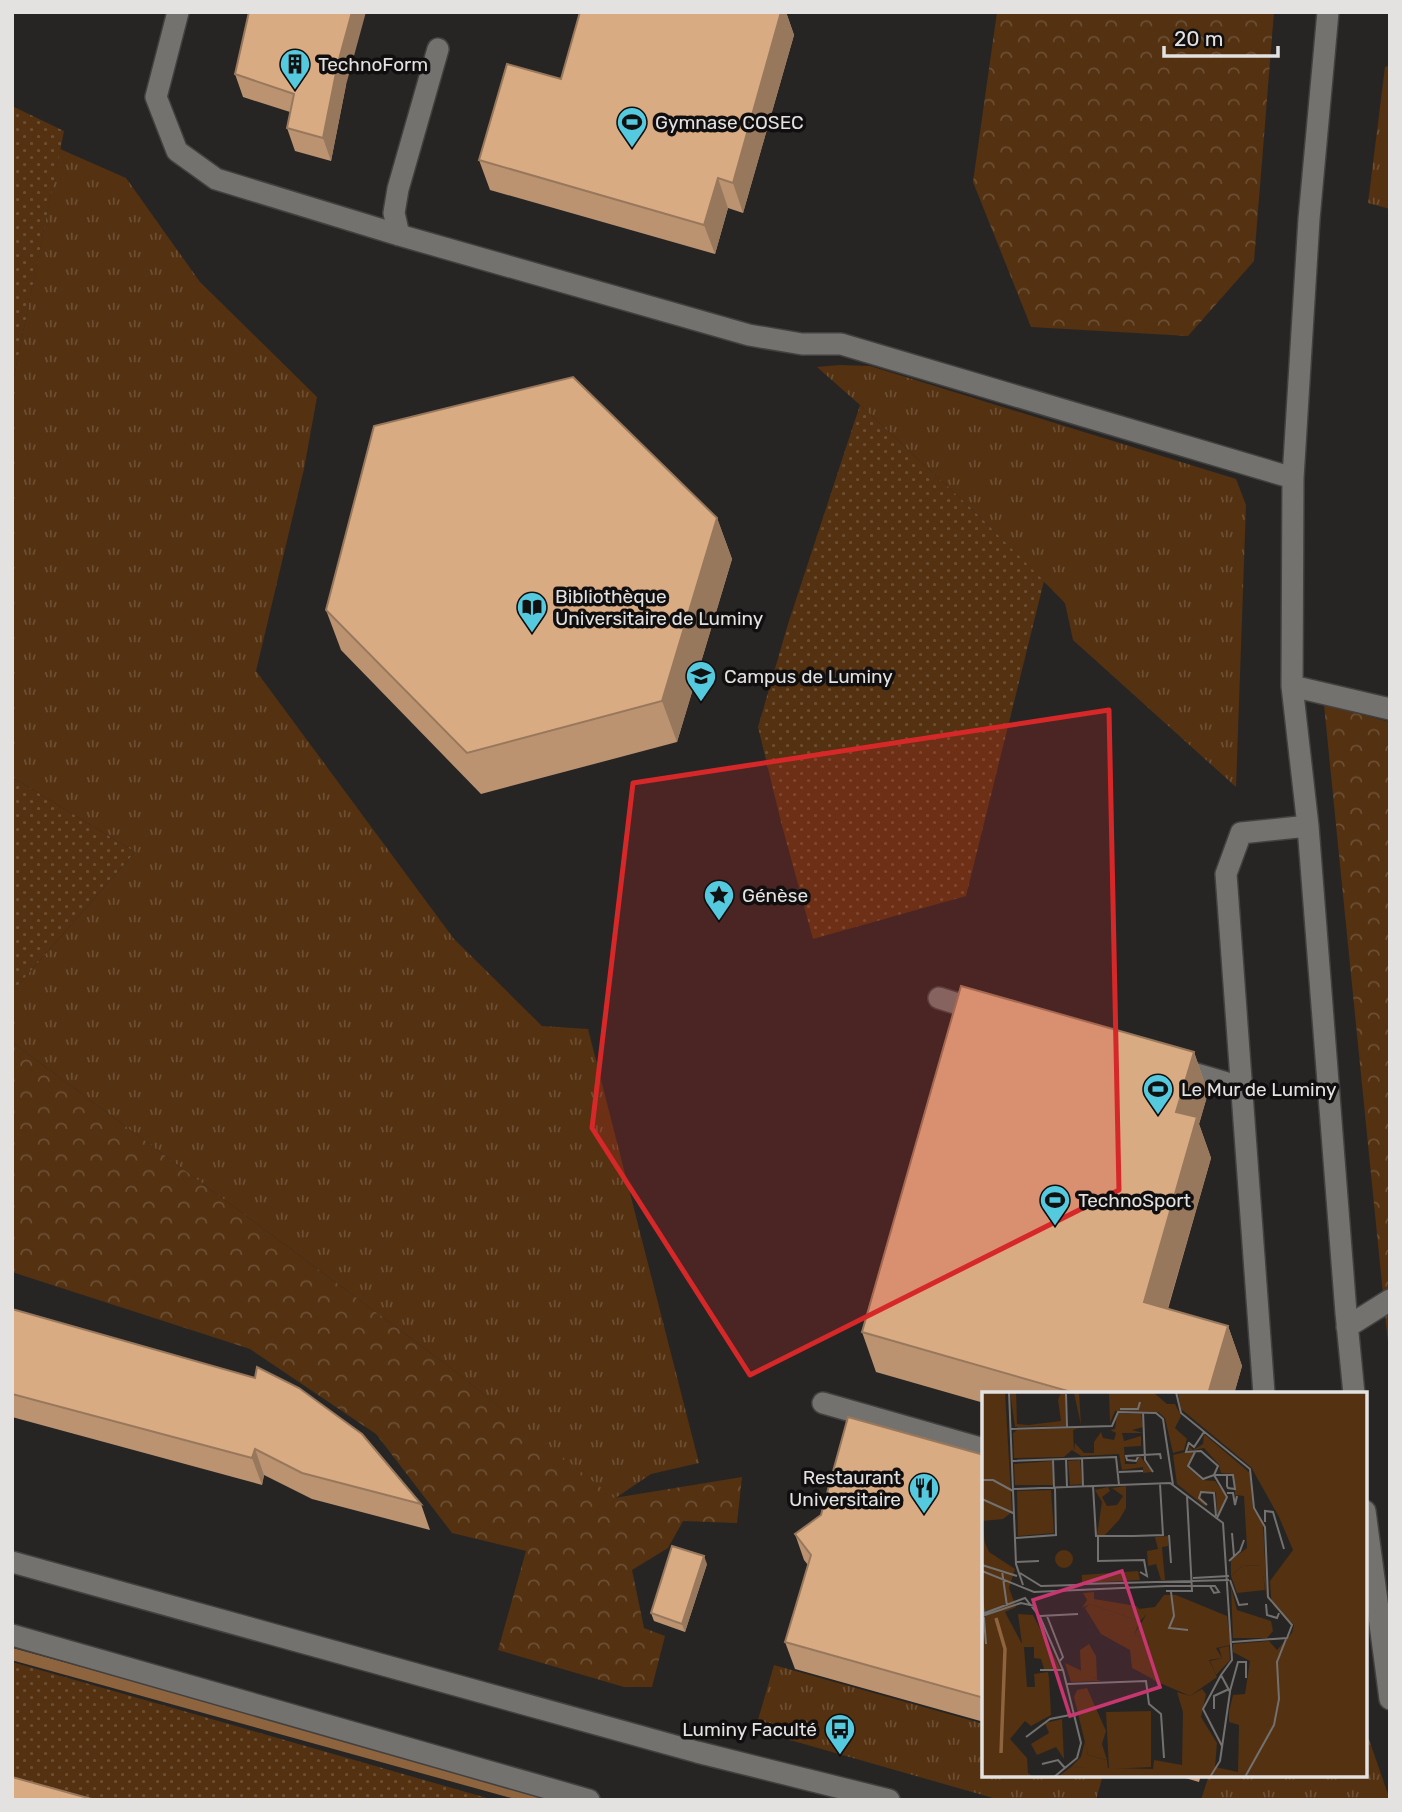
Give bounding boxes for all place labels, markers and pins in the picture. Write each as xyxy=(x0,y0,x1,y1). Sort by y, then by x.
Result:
building icon: TechnoForm xyxy=(278,47,312,91)
place label: TechnoForm xyxy=(318,53,428,76)
sports icon: Gymnase COSEC xyxy=(615,105,649,149)
place label: Gymnase COSEC xyxy=(655,111,804,134)
place label: Bibliothèque Universitaire de Luminy xyxy=(555,585,763,630)
library icon: Bibliothèque Universitaire de Luminy xyxy=(515,590,549,634)
school or university icon: Campus de Luminy xyxy=(684,659,718,703)
place label: Campus de Luminy xyxy=(724,665,893,688)
place icon: Génèse xyxy=(702,878,736,922)
place label: Génèse xyxy=(742,884,808,907)
sports icon: Le Mur de Luminy xyxy=(1141,1072,1175,1116)
place label: Le Mur de Luminy xyxy=(1181,1078,1336,1101)
sports icon: TechnoSport xyxy=(1038,1183,1072,1227)
place label: TechnoSport xyxy=(1078,1189,1192,1212)
place label: Restaurant Universitaire xyxy=(789,1466,902,1511)
restaurant icon: Restaurant Universitaire xyxy=(907,1471,941,1515)
bus stop icon: Luminy Faculté xyxy=(823,1712,857,1756)
place label: Luminy Faculté xyxy=(682,1718,817,1741)

